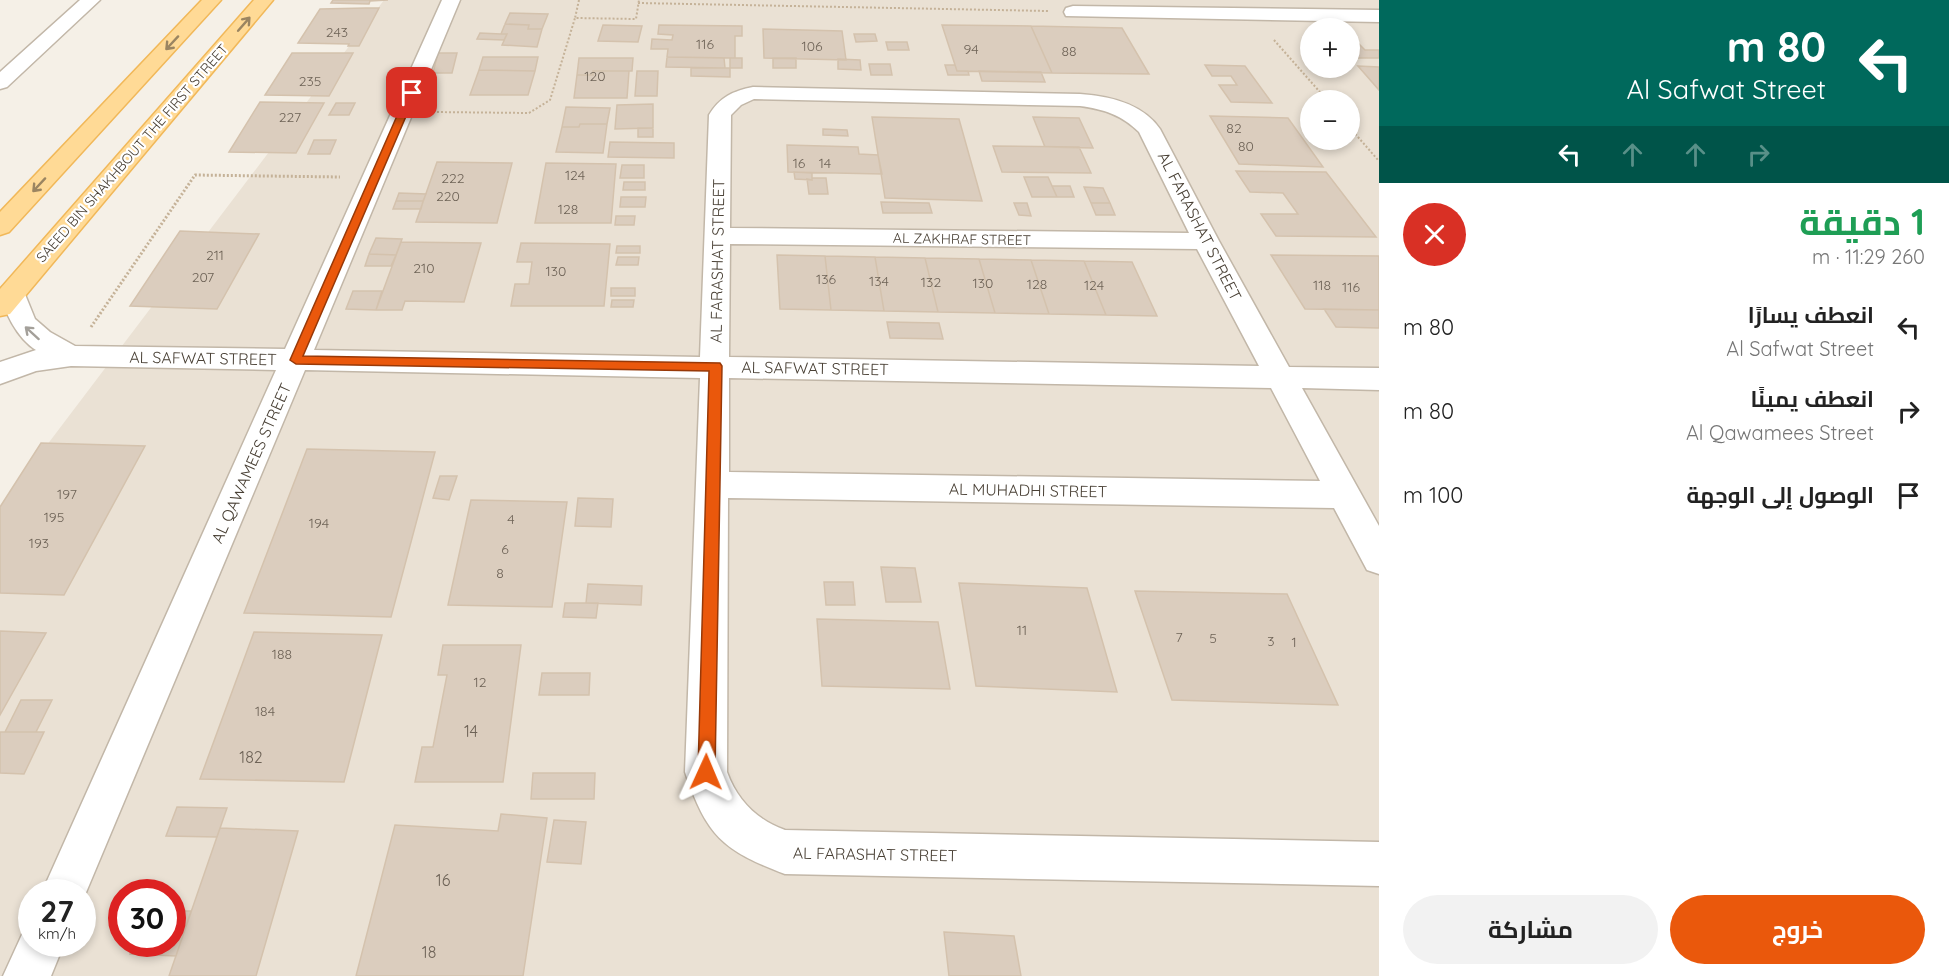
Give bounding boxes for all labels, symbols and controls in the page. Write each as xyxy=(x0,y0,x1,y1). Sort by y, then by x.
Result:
one-way arrow xyxy=(237,17,251,32)
map controls xyxy=(1300,18,1360,150)
button: + xyxy=(1300,18,1360,78)
text: 80 m xyxy=(1727,20,1826,73)
house number: 243 xyxy=(326,23,348,41)
icon: left xyxy=(1847,24,1925,102)
one-way arrow xyxy=(165,35,180,50)
house number: 116 xyxy=(696,35,714,53)
house number: 106 xyxy=(801,37,823,55)
street label: SAEED BIN SHAKHBOUT THE FIRST STREET xyxy=(32,40,232,266)
house number: 94 xyxy=(963,40,979,58)
house number: 88 xyxy=(1061,42,1077,60)
pin xyxy=(386,67,437,118)
house number: 120 xyxy=(584,67,606,85)
house number: 235 xyxy=(299,72,321,90)
text: Al Safwat Street xyxy=(1627,72,1826,106)
icon: arrive xyxy=(395,76,428,109)
button: − xyxy=(1300,90,1360,150)
house number: 227 xyxy=(279,108,301,126)
house number: 82 xyxy=(1226,119,1242,137)
house number: 80 xyxy=(1238,137,1254,155)
icon: left xyxy=(1553,138,1586,171)
icon: ahead xyxy=(1616,138,1649,171)
icon: ahead xyxy=(1679,138,1712,171)
icon: right xyxy=(1742,138,1775,171)
street label: AL FARASHAT STREET xyxy=(1154,148,1246,304)
house number: 16 xyxy=(793,154,806,172)
house number: 14 xyxy=(819,154,831,172)
house number: 124 xyxy=(565,166,585,184)
house number: 222 xyxy=(441,169,465,187)
one-way arrow xyxy=(32,178,46,193)
street label: AL FARASHAT STREET xyxy=(706,178,728,343)
house number: 220 xyxy=(436,187,460,205)
text: 1 دقيقة xyxy=(1799,199,1925,244)
house number: 128 xyxy=(558,200,578,218)
button: close xyxy=(1403,203,1466,266)
street label: AL ZAKHRAF STREET xyxy=(893,229,1031,249)
text: 260 m · 11:29 xyxy=(1812,244,1925,269)
house number: 211 xyxy=(206,246,224,264)
house number: 210 xyxy=(413,259,435,277)
house number: 130 xyxy=(546,262,566,280)
house number: 207 xyxy=(192,268,214,286)
house number: 136 xyxy=(816,270,836,288)
house number: 134 xyxy=(869,272,889,290)
house number: 132 xyxy=(921,273,941,291)
house number: 130 xyxy=(973,274,993,292)
house number: 128 xyxy=(1027,275,1047,293)
house number: 124 xyxy=(1084,276,1104,294)
house number: 118 xyxy=(1313,276,1331,294)
house number: 116 xyxy=(1342,278,1360,296)
text: انعطف يسارًا xyxy=(1748,301,1874,329)
icon: left xyxy=(1892,311,1925,344)
text: 80 m xyxy=(1403,313,1454,341)
one-way arrow xyxy=(25,326,40,340)
text: Al Safwat Street xyxy=(1726,336,1874,361)
street label: AL SAFWAT STREET xyxy=(129,347,277,369)
street label: AL SAFWAT STREET xyxy=(741,357,889,379)
street label: AL QAWAMEES STREET xyxy=(207,380,295,546)
text: انعطف يمينًا xyxy=(1751,385,1874,413)
icon: right xyxy=(1892,395,1925,428)
text: 80 m xyxy=(1403,397,1454,425)
text: Al Qawamees Street xyxy=(1686,420,1874,445)
street label: AL MUHADHI STREET xyxy=(949,479,1108,501)
icon: arrive xyxy=(1892,479,1925,512)
text: 100 m xyxy=(1403,481,1463,509)
text: الوصول إلى الوجهة xyxy=(1686,481,1874,509)
house number: 197 xyxy=(57,485,77,503)
house number: 195 xyxy=(44,508,64,526)
house number: 4 xyxy=(507,510,515,528)
house number: 194 xyxy=(309,514,329,532)
house number: 193 xyxy=(29,534,49,552)
house number: 6 xyxy=(501,540,509,558)
house number: 8 xyxy=(496,564,504,582)
house number: 11 xyxy=(1017,621,1027,639)
house number: 7 xyxy=(1175,628,1183,646)
house number: 5 xyxy=(1209,629,1217,647)
house number: 3 xyxy=(1267,632,1275,650)
house number: 1 xyxy=(1291,633,1297,651)
house number: 188 xyxy=(272,645,292,663)
house number: 12 xyxy=(474,673,487,691)
house number: 184 xyxy=(255,702,275,720)
house number: 14 xyxy=(464,721,478,741)
position arrow xyxy=(674,740,738,804)
house number: 182 xyxy=(239,747,263,767)
street label: AL FARASHAT STREET xyxy=(793,843,958,865)
house number: 16 xyxy=(436,870,451,890)
speed limit sign: 30 xyxy=(108,879,186,957)
text: 27 xyxy=(40,892,74,930)
button: مشاركة xyxy=(1403,895,1658,964)
button: خروج xyxy=(1670,895,1925,964)
text: km/h xyxy=(38,924,76,943)
house number: 18 xyxy=(422,942,436,962)

